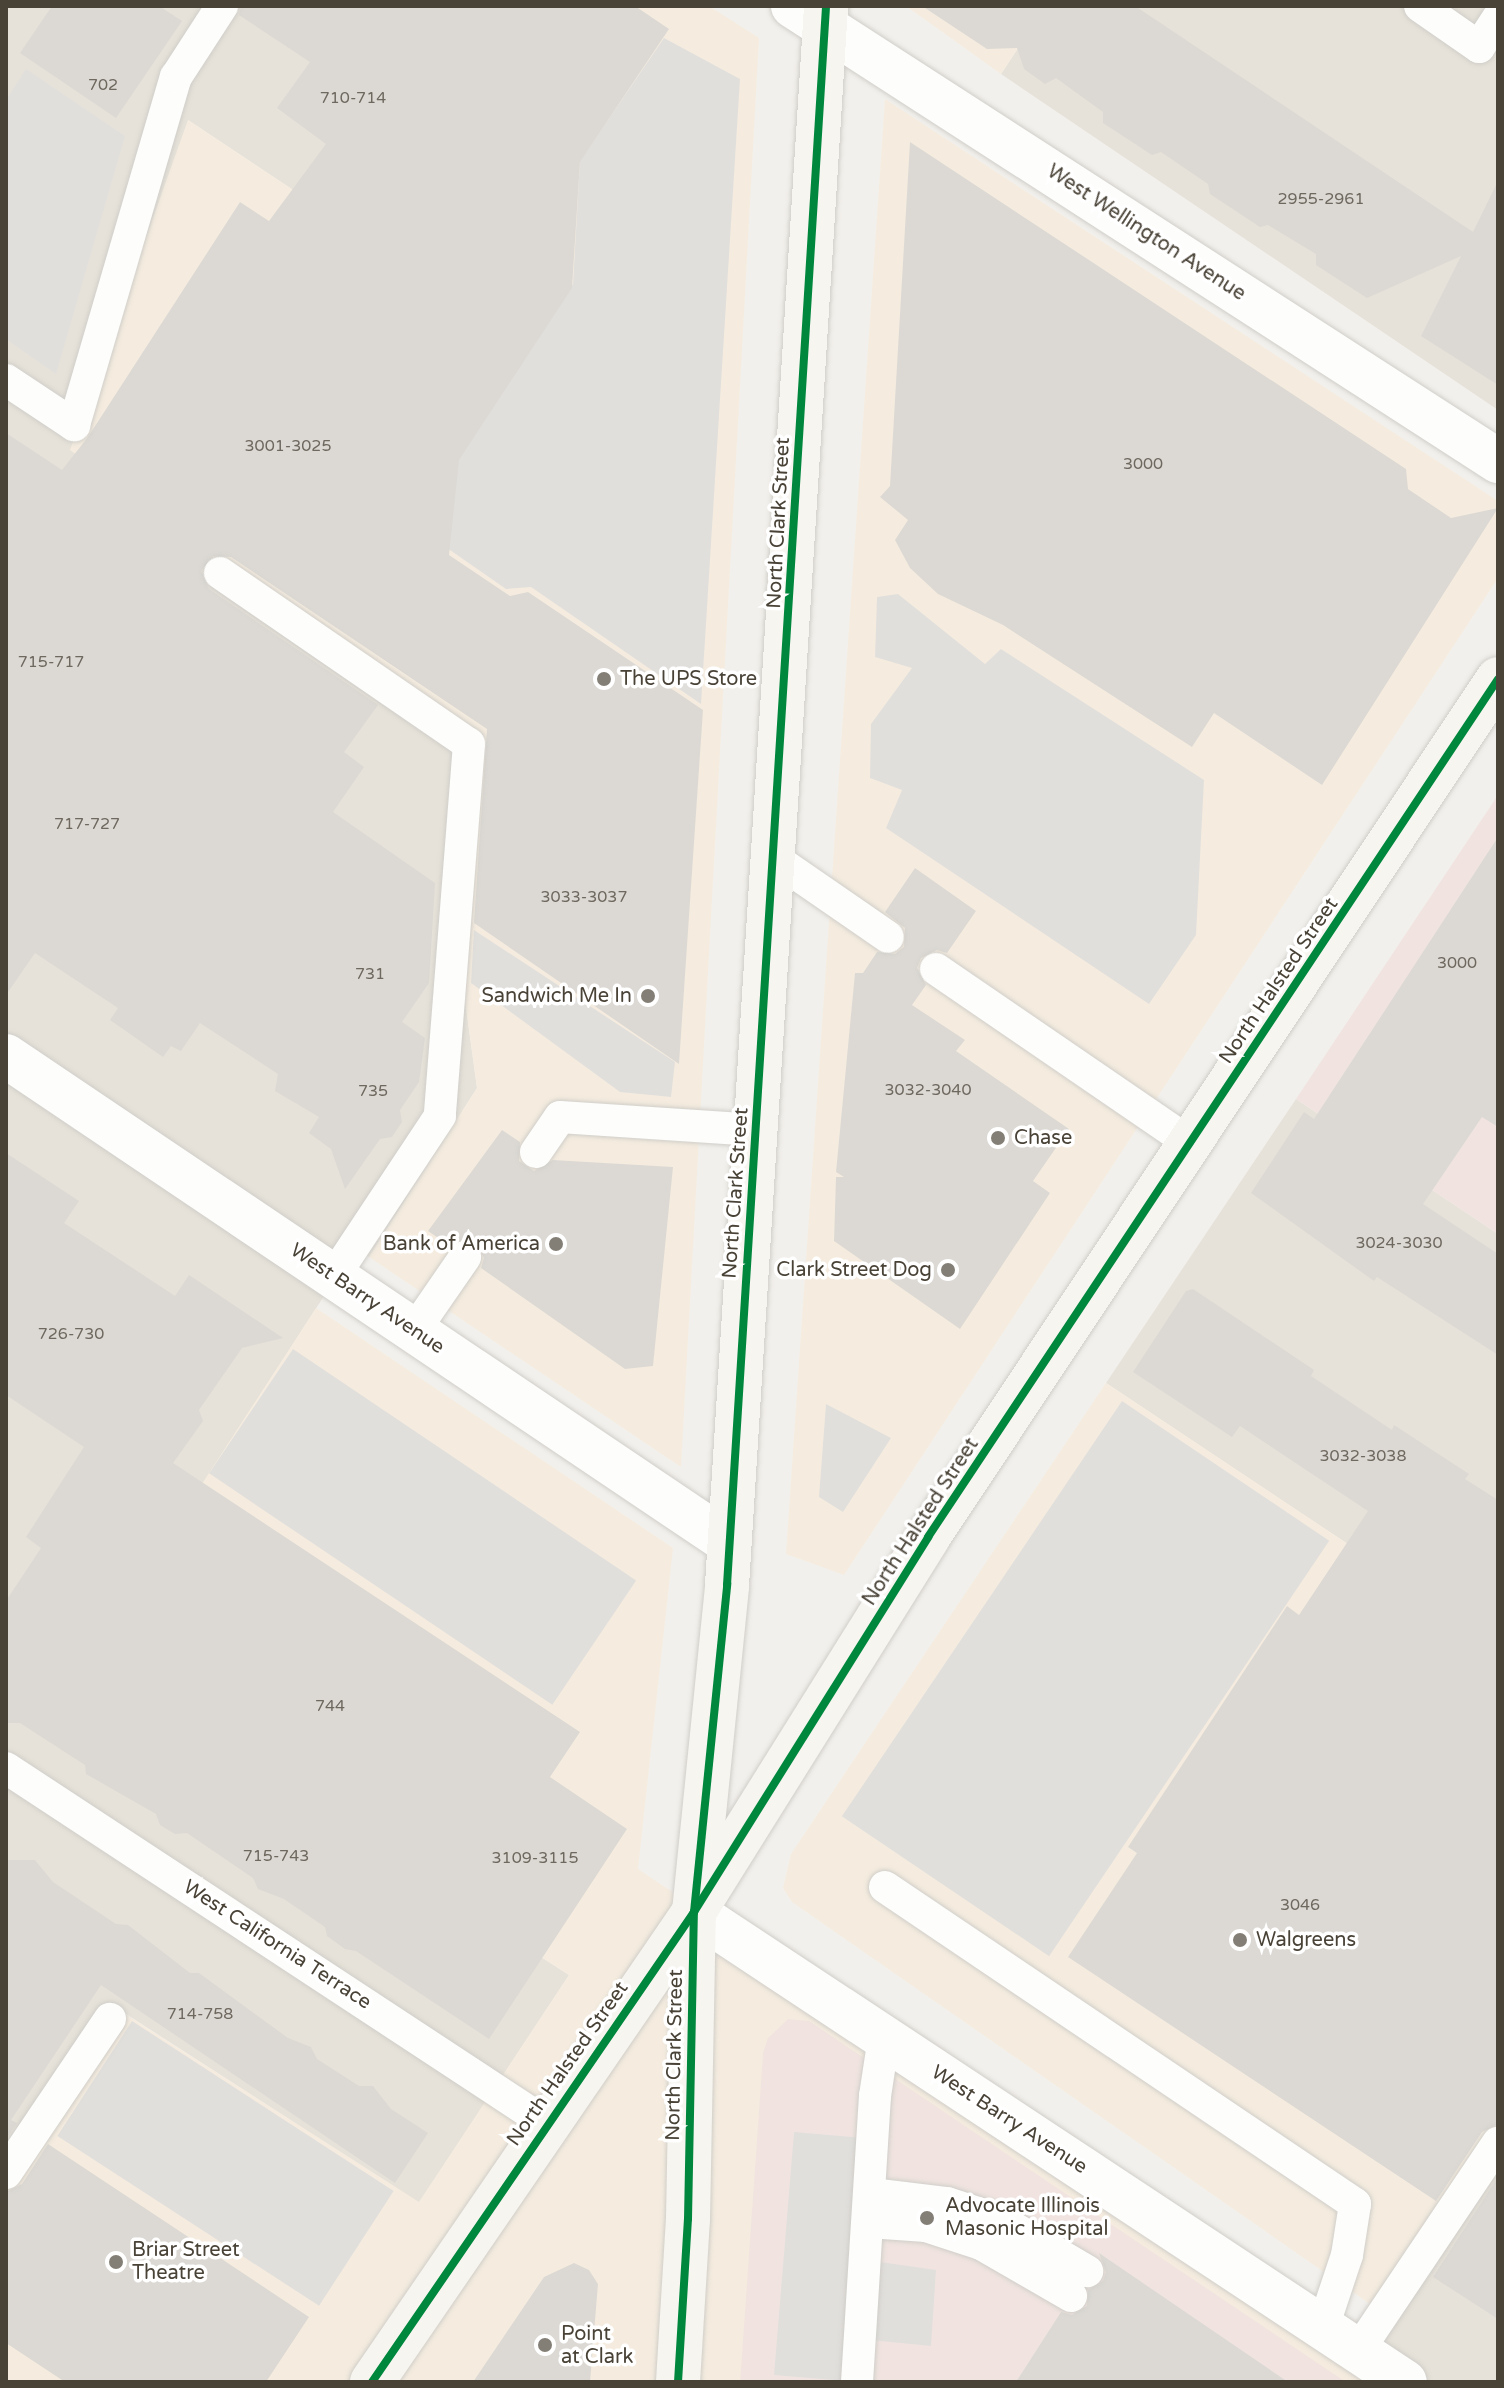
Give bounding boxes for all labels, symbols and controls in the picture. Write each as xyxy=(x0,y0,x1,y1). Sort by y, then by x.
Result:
house number: 702 xyxy=(88,75,118,95)
house number: 710-714 xyxy=(320,88,386,108)
street label: West Wellington Avenue xyxy=(1042,160,1250,306)
house number: 2955-2961 xyxy=(1278,189,1364,209)
house number: 3001-3025 xyxy=(245,436,331,456)
street label: North Clark Street xyxy=(763,437,795,609)
house number: 3000 xyxy=(1123,454,1163,474)
house number: 715-717 xyxy=(18,652,84,672)
place label: The UPS Store xyxy=(620,667,757,691)
marker: The UPS Store xyxy=(595,670,613,688)
house number: 717-727 xyxy=(54,814,120,834)
house number: 3033-3037 xyxy=(541,887,627,907)
street label: North Halsted Street xyxy=(1214,893,1344,1069)
house number: 3000 xyxy=(1437,953,1477,973)
house number: 731 xyxy=(355,964,385,984)
place label: Sandwich Me In xyxy=(482,984,632,1008)
marker: Sandwich Me In xyxy=(639,987,657,1005)
house number: 3032-3040 xyxy=(885,1080,971,1100)
house number: 735 xyxy=(358,1081,388,1101)
street label: North Clark Street xyxy=(718,1107,754,1279)
place label: Chase xyxy=(1014,1126,1072,1150)
marker: Chase xyxy=(989,1129,1007,1147)
place label: Bank of America xyxy=(383,1232,540,1256)
house number: 3024-3030 xyxy=(1355,1233,1443,1253)
marker: Bank of America xyxy=(547,1235,565,1253)
street label: West Barry Avenue xyxy=(285,1238,449,1360)
place label: Clark Street Dog xyxy=(776,1258,932,1282)
marker: Clark Street Dog xyxy=(939,1261,957,1279)
house number: 726-730 xyxy=(38,1324,104,1344)
street label: North Halsted Street xyxy=(858,1434,984,1610)
house number: 3032-3038 xyxy=(1320,1446,1406,1466)
house number: 744 xyxy=(315,1696,345,1716)
house number: 715-743 xyxy=(243,1846,309,1866)
house number: 3109-3115 xyxy=(492,1848,578,1868)
street label: West California Terrace xyxy=(179,1875,375,2015)
house number: 3046 xyxy=(1280,1895,1320,1915)
place label: Walgreens xyxy=(1256,1928,1356,1952)
marker: Walgreens xyxy=(1231,1931,1249,1949)
street label: North Clark Street xyxy=(662,1969,688,2141)
street label: North Halsted Street xyxy=(502,1977,634,2151)
house number: 714-758 xyxy=(167,2004,233,2024)
street label: West Barry Avenue xyxy=(927,2061,1091,2179)
place label: Advocate Illinois Masonic Hospital xyxy=(945,2194,1108,2241)
marker: Advocate Illinois Masonic Hospital xyxy=(916,2207,938,2229)
place label: Briar Street Theatre xyxy=(132,2238,240,2285)
marker: Briar Street Theatre xyxy=(107,2253,125,2271)
place label: Point at Clark xyxy=(561,2322,634,2369)
marker: Point at Clark xyxy=(536,2336,554,2354)

